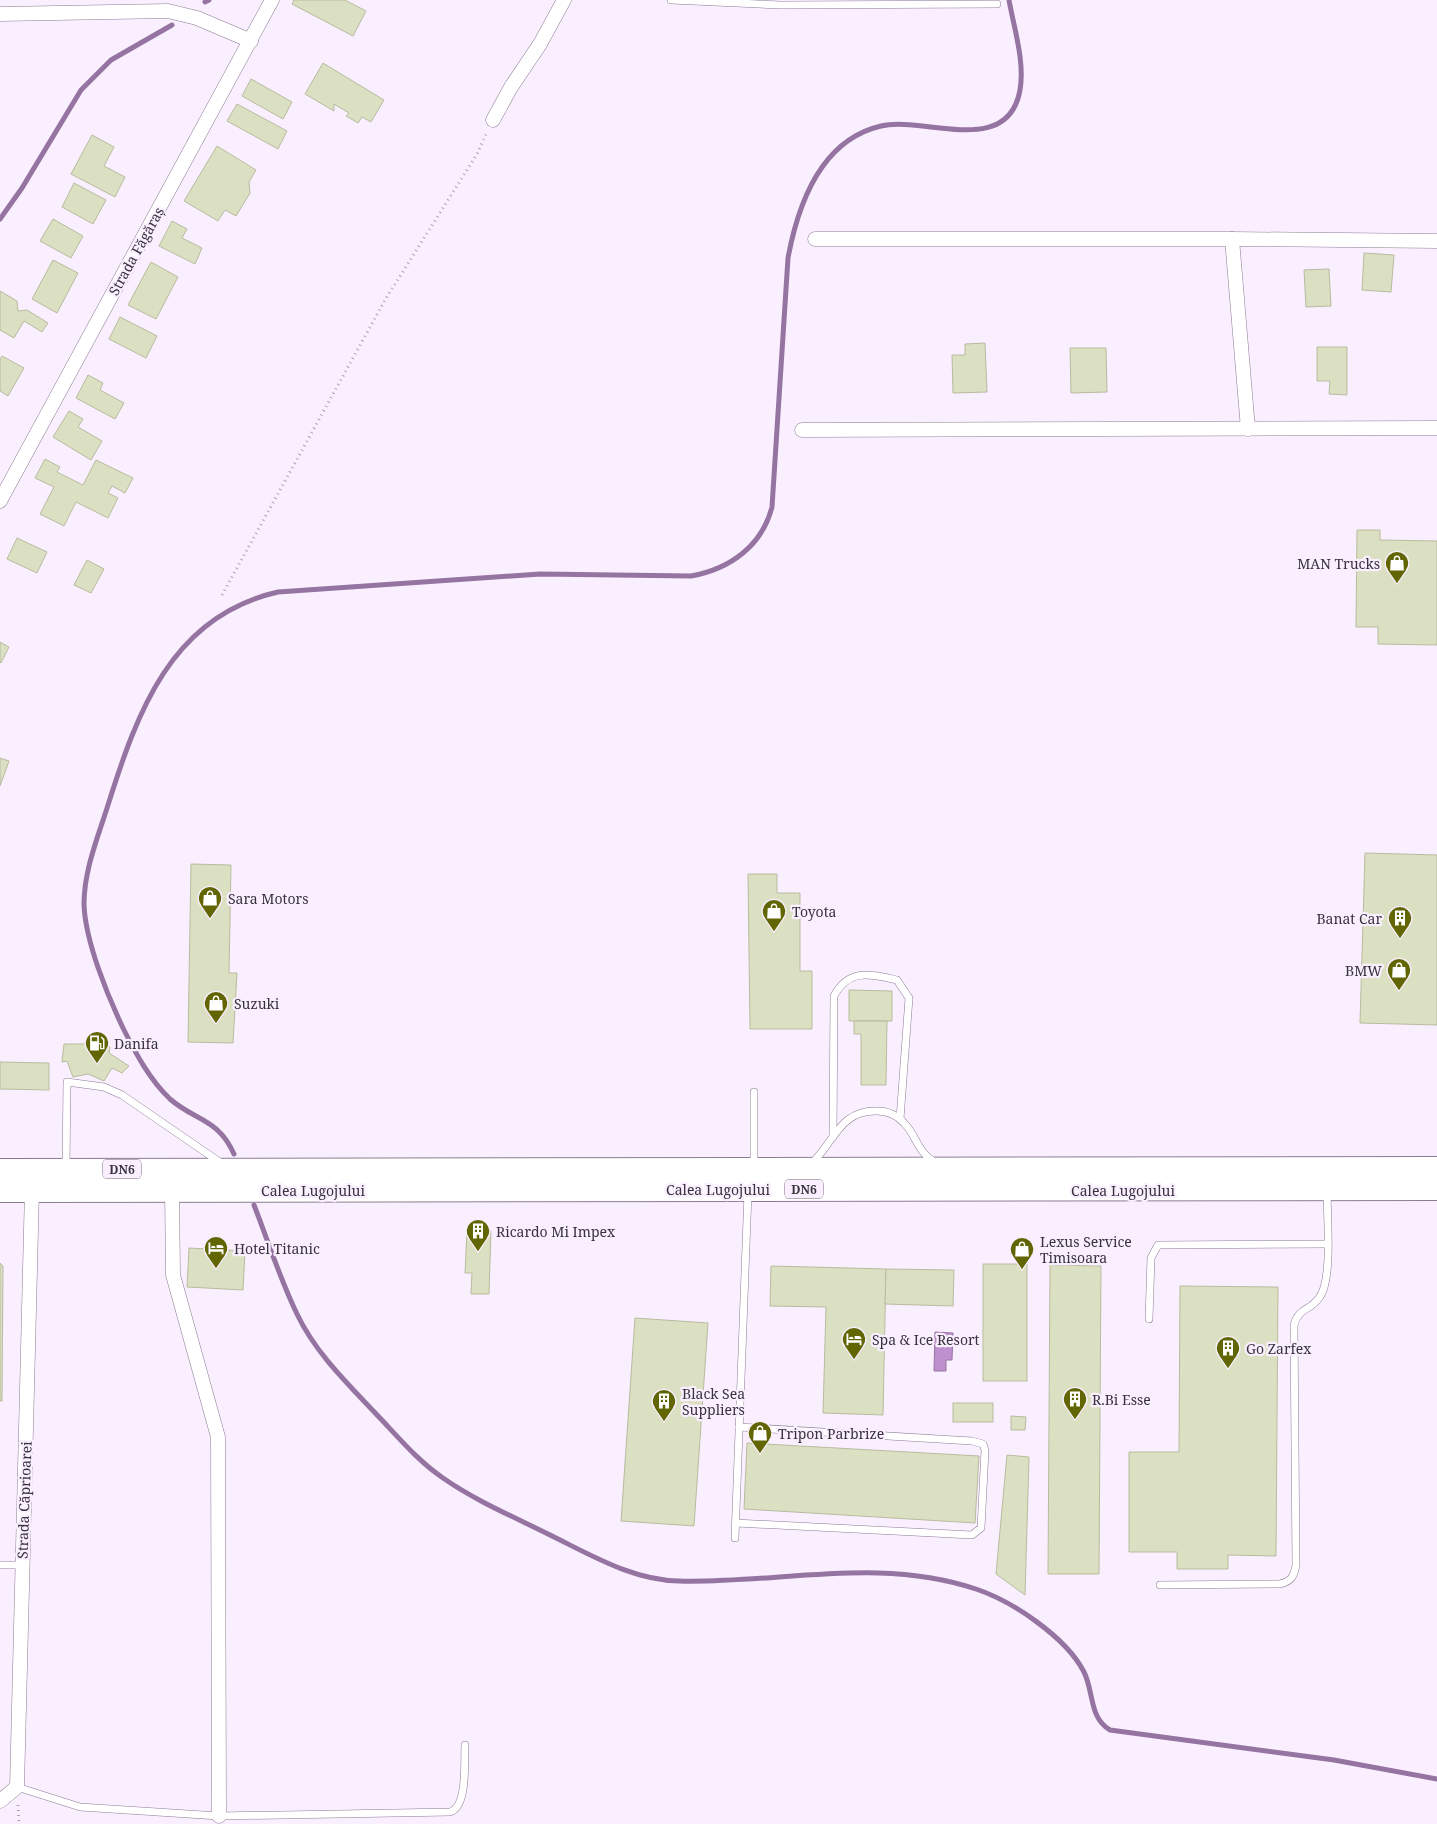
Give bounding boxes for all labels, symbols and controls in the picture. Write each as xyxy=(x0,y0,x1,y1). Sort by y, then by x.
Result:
street label: Strada Făgăraș xyxy=(104,203,168,299)
shop icon: MAN Trucks xyxy=(1384,550,1410,584)
place label: MAN Trucks xyxy=(1297,554,1380,573)
shop icon: Sara Motors xyxy=(197,885,223,919)
place label: Sara Motors xyxy=(228,889,308,908)
shop icon: Toyota xyxy=(761,898,787,932)
place label: Toyota xyxy=(792,902,837,921)
building icon: Banat Car xyxy=(1387,905,1413,939)
place label: Banat Car xyxy=(1316,909,1382,928)
shop icon: BMW xyxy=(1386,957,1412,991)
place label: BMW xyxy=(1345,961,1382,980)
shop icon: Suzuki xyxy=(203,990,229,1024)
place label: Suzuki xyxy=(234,994,280,1013)
fuel station icon: Danifa xyxy=(84,1030,110,1064)
place label: Danifa xyxy=(114,1034,159,1053)
road number: DN6 xyxy=(103,1160,141,1178)
street label: Calea Lugojului xyxy=(666,1180,770,1199)
road number: DN6 xyxy=(785,1180,823,1198)
street label: Calea Lugojului xyxy=(261,1181,365,1200)
street label: Calea Lugojului xyxy=(1071,1181,1175,1200)
building icon: Ricardo Mi Impex xyxy=(465,1218,491,1252)
place label: Ricardo Mi Impex xyxy=(496,1222,616,1241)
place label: Lexus Service Timisoara xyxy=(1040,1232,1132,1267)
hotel icon: Hotel Titanic xyxy=(203,1235,229,1269)
shop icon: Lexus Service Timisoara xyxy=(1009,1236,1035,1270)
place label: Hotel Titanic xyxy=(234,1239,320,1258)
hotel icon: Spa & Ice Resort xyxy=(841,1326,867,1360)
place label: Spa & Ice Resort xyxy=(872,1330,980,1349)
building icon: Go Zarfex xyxy=(1215,1335,1241,1369)
place label: Go Zarfex xyxy=(1246,1339,1312,1358)
place label: Black Sea Suppliers xyxy=(682,1384,745,1419)
building icon: R.Bi Esse xyxy=(1062,1386,1088,1420)
building icon: Black Sea Suppliers xyxy=(651,1388,677,1422)
place label: R.Bi Esse xyxy=(1092,1390,1151,1409)
shop icon: Tripon Parbrize xyxy=(747,1420,773,1454)
place label: Tripon Parbrize xyxy=(778,1424,884,1443)
street label: Strada Căprioarei xyxy=(12,1440,36,1559)

